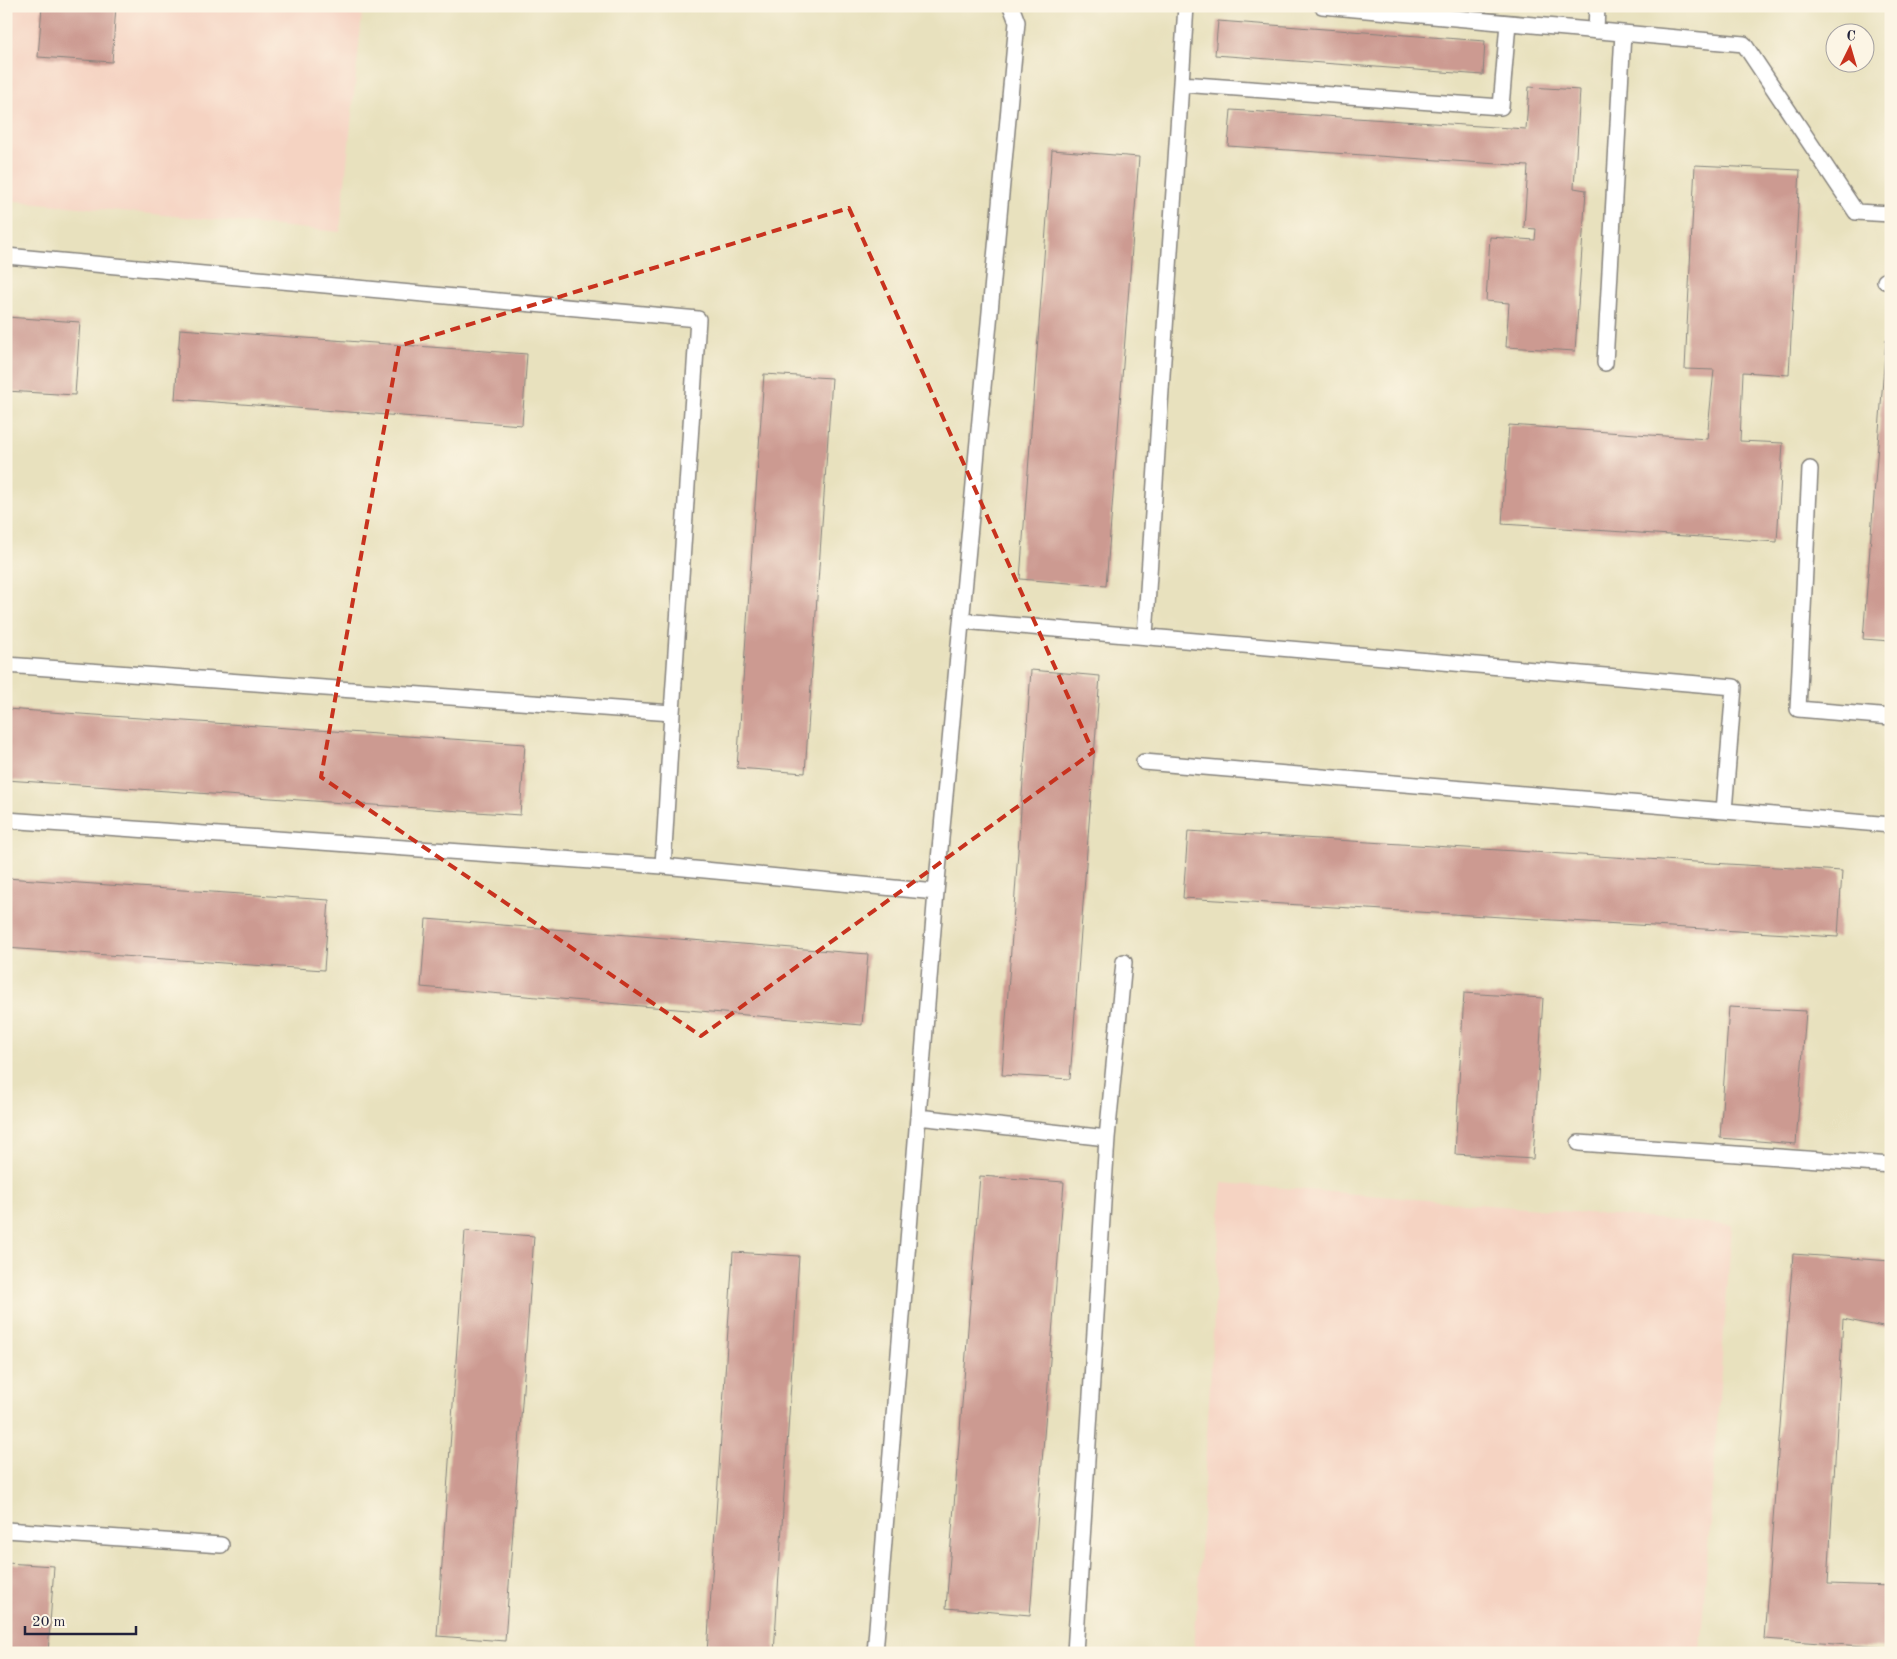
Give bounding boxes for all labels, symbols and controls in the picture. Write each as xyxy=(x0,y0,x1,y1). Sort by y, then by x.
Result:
north arrow xyxy=(1824,22,1874,72)
text: С xyxy=(1846,29,1856,43)
scale bar xyxy=(25,1604,136,1636)
text: 20 m xyxy=(32,1615,66,1630)

